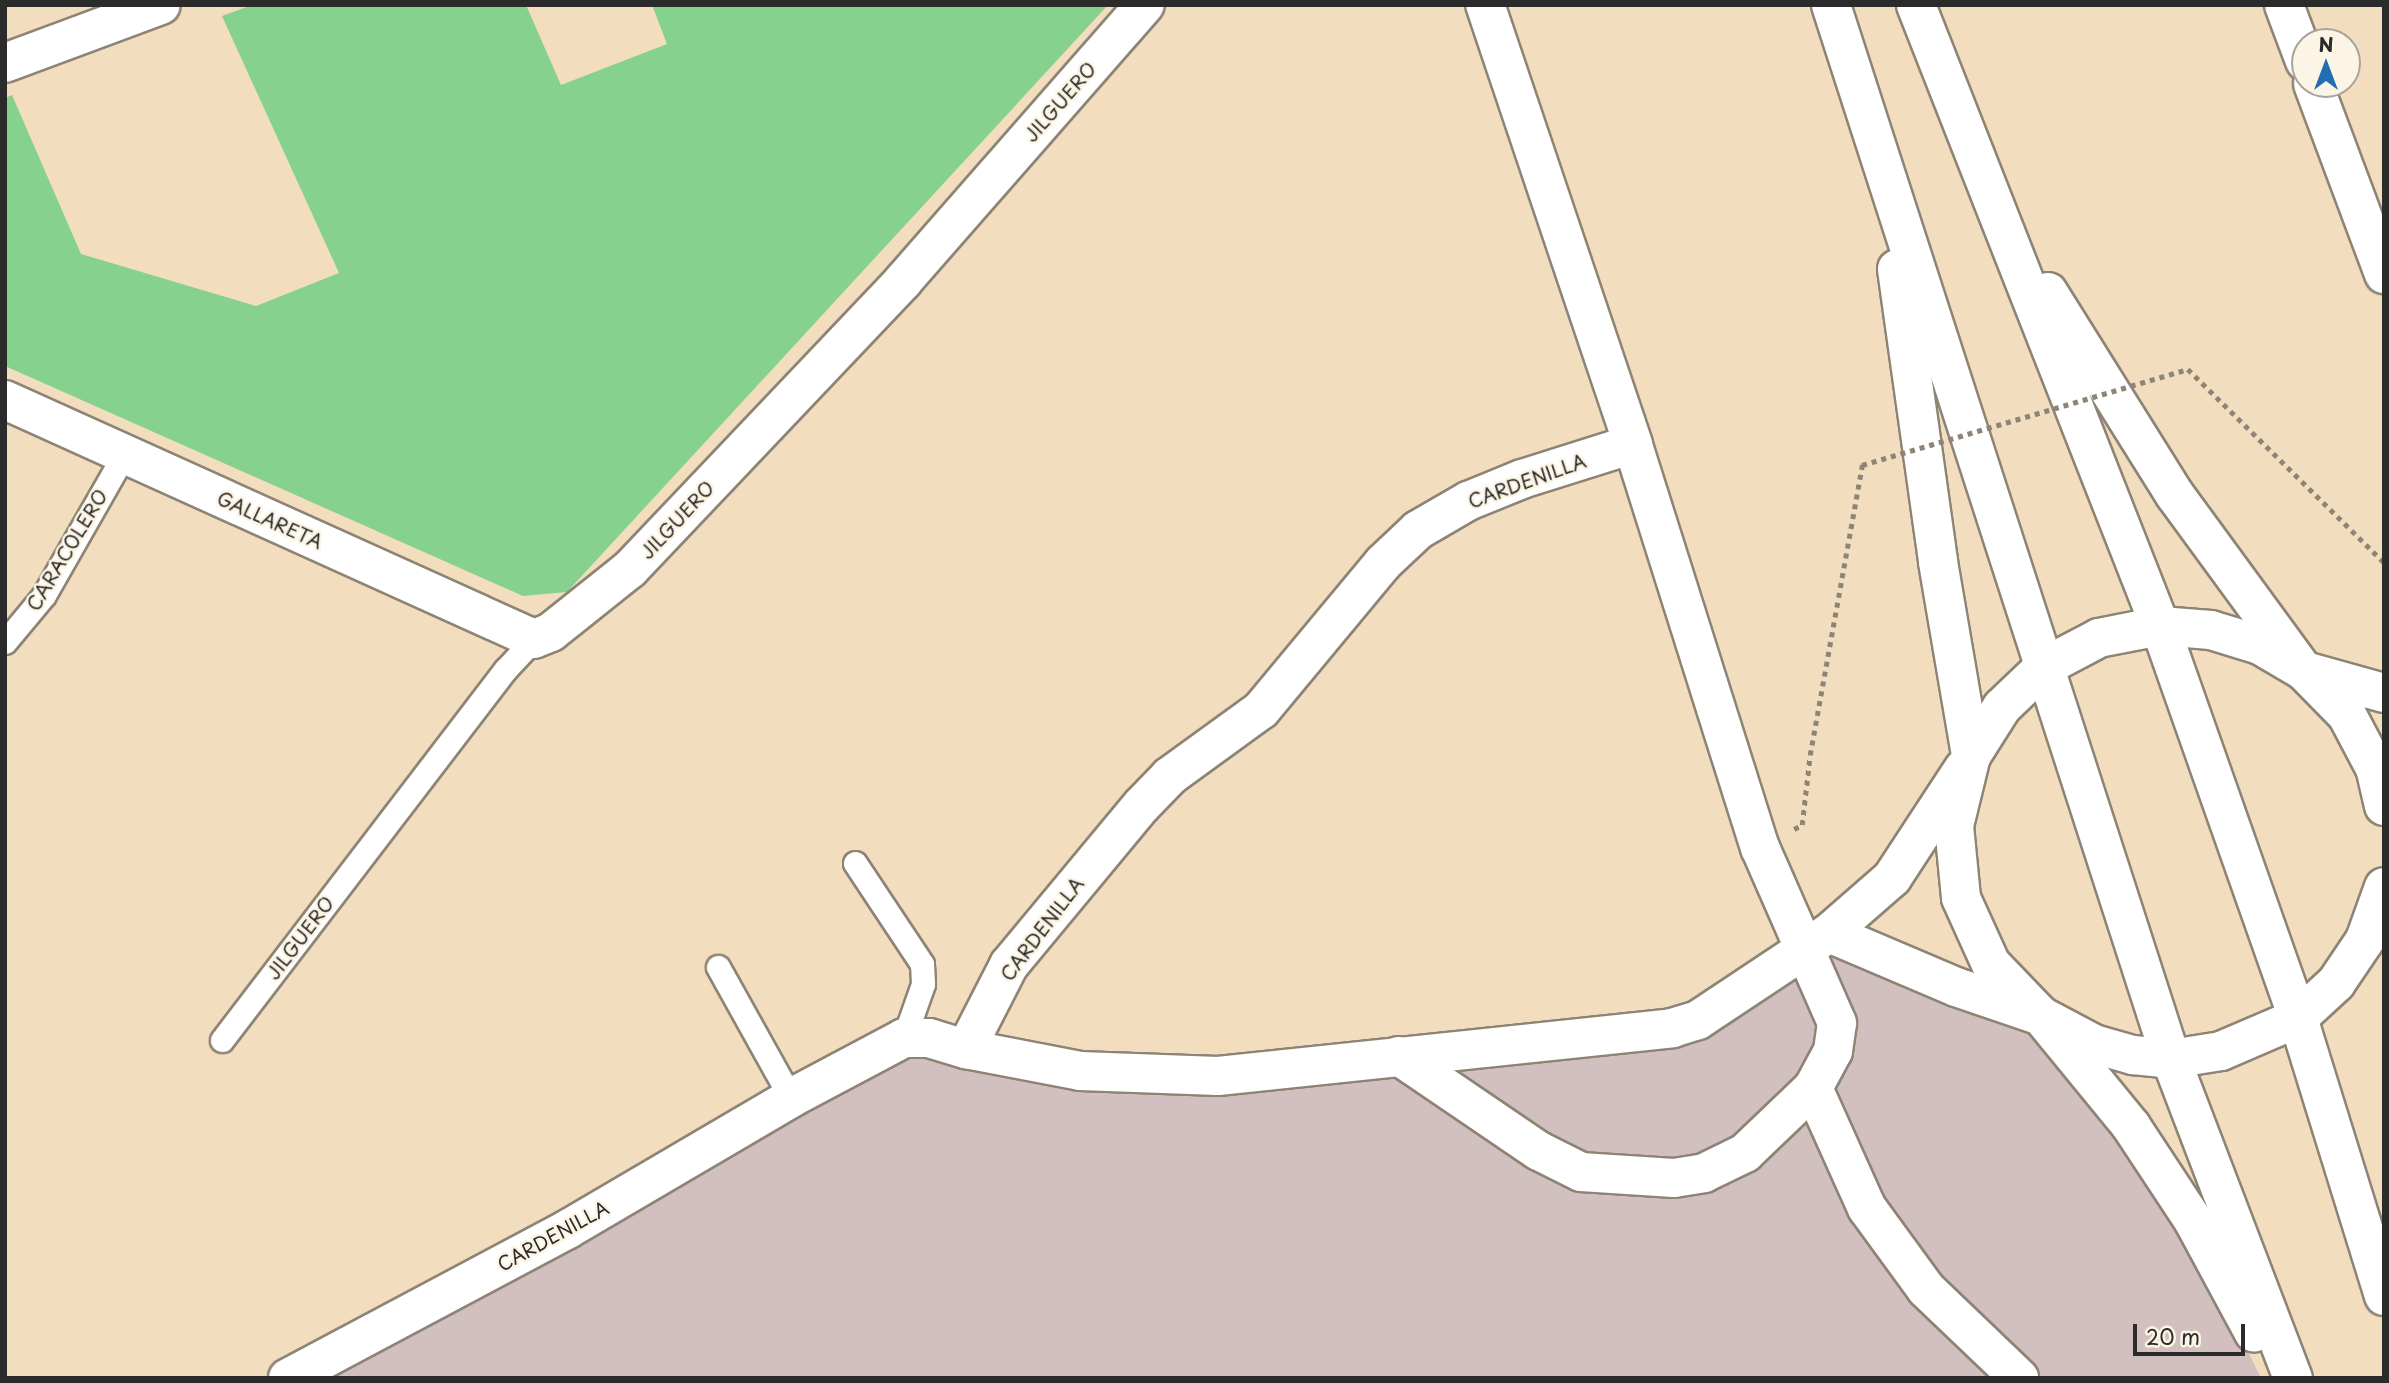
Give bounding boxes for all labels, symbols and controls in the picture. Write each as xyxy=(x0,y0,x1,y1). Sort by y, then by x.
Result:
north arrow xyxy=(2291,28,2361,98)
text: N xyxy=(2318,30,2334,58)
street label: JILGUERO xyxy=(1019,58,1101,146)
street label: CARDENILLA xyxy=(1465,449,1589,513)
street label: JILGUERO xyxy=(635,476,719,564)
street label: CARACOLERO xyxy=(22,485,112,615)
street label: GALLARETA xyxy=(214,487,326,553)
street label: CARDENILLA xyxy=(996,873,1088,985)
street label: JILGUERO xyxy=(261,892,339,984)
street label: CARDENILLA xyxy=(493,1196,613,1276)
scale bar xyxy=(2137,1310,2249,1354)
text: 20 m xyxy=(2146,1320,2200,1352)

